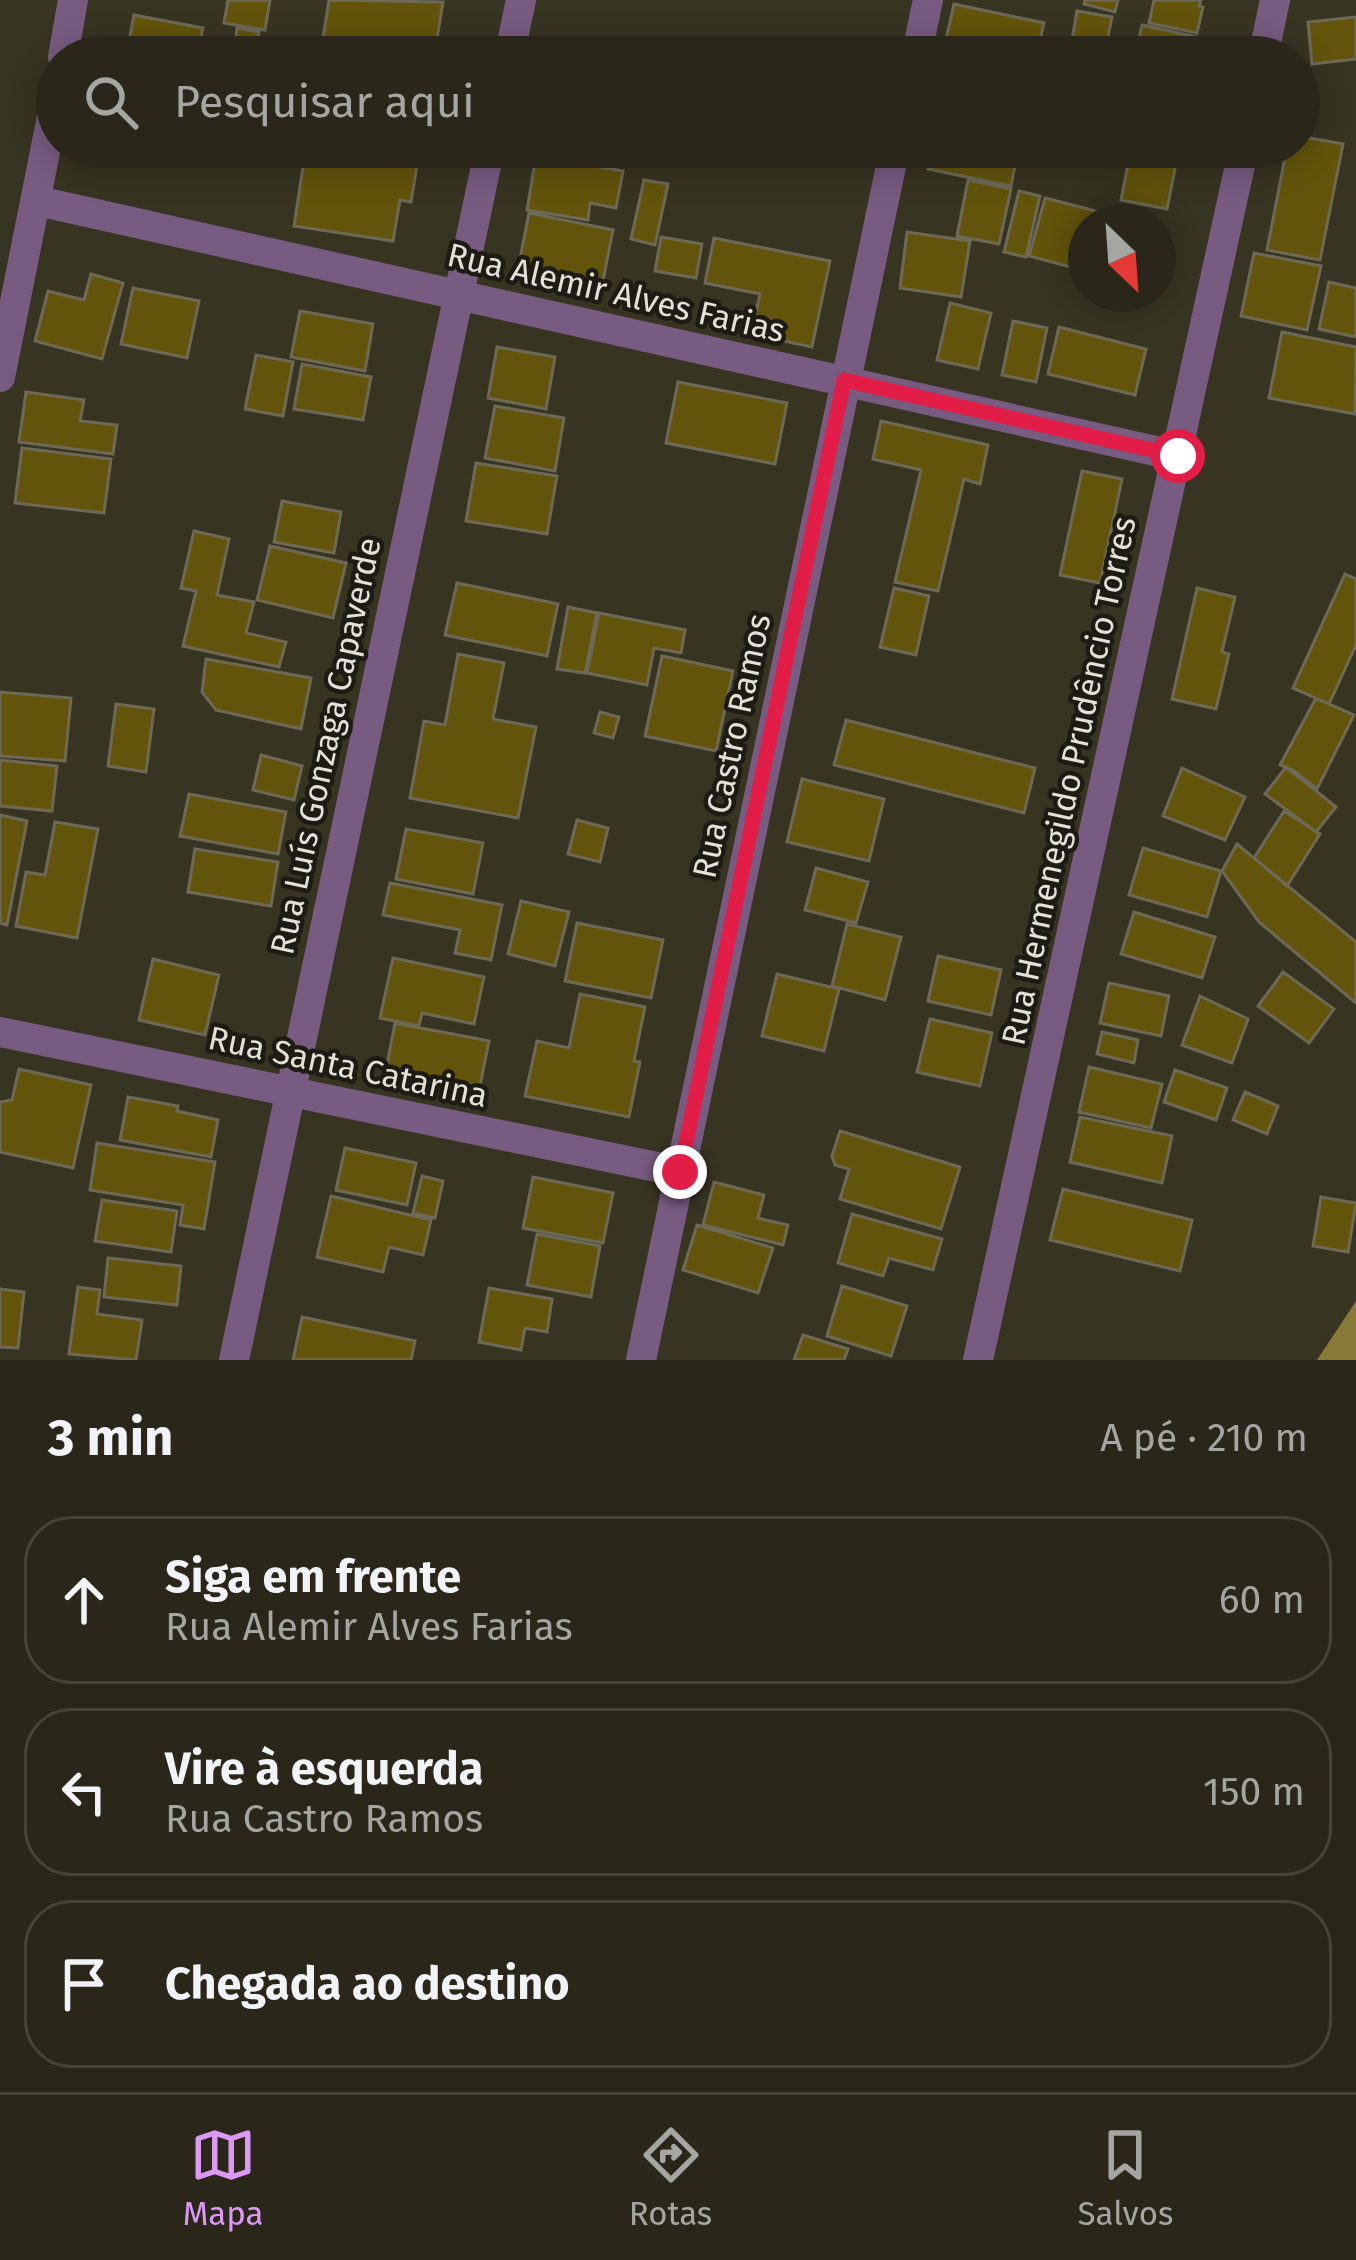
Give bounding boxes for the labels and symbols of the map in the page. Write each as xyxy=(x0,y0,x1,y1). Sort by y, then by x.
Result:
north arrow xyxy=(1068,204,1176,312)
street label: Rua Alemir Alves Farias xyxy=(443,235,789,351)
route start xyxy=(1151,429,1205,483)
street label: Rua Hermenegildo Prudêncio Torres xyxy=(993,513,1145,1049)
street label: Rua Luís Gonzaga Capaverde xyxy=(262,534,390,958)
street label: Rua Castro Ramos xyxy=(684,610,780,882)
street label: Rua Santa Catarina xyxy=(205,1018,491,1116)
route end xyxy=(653,1145,707,1199)

